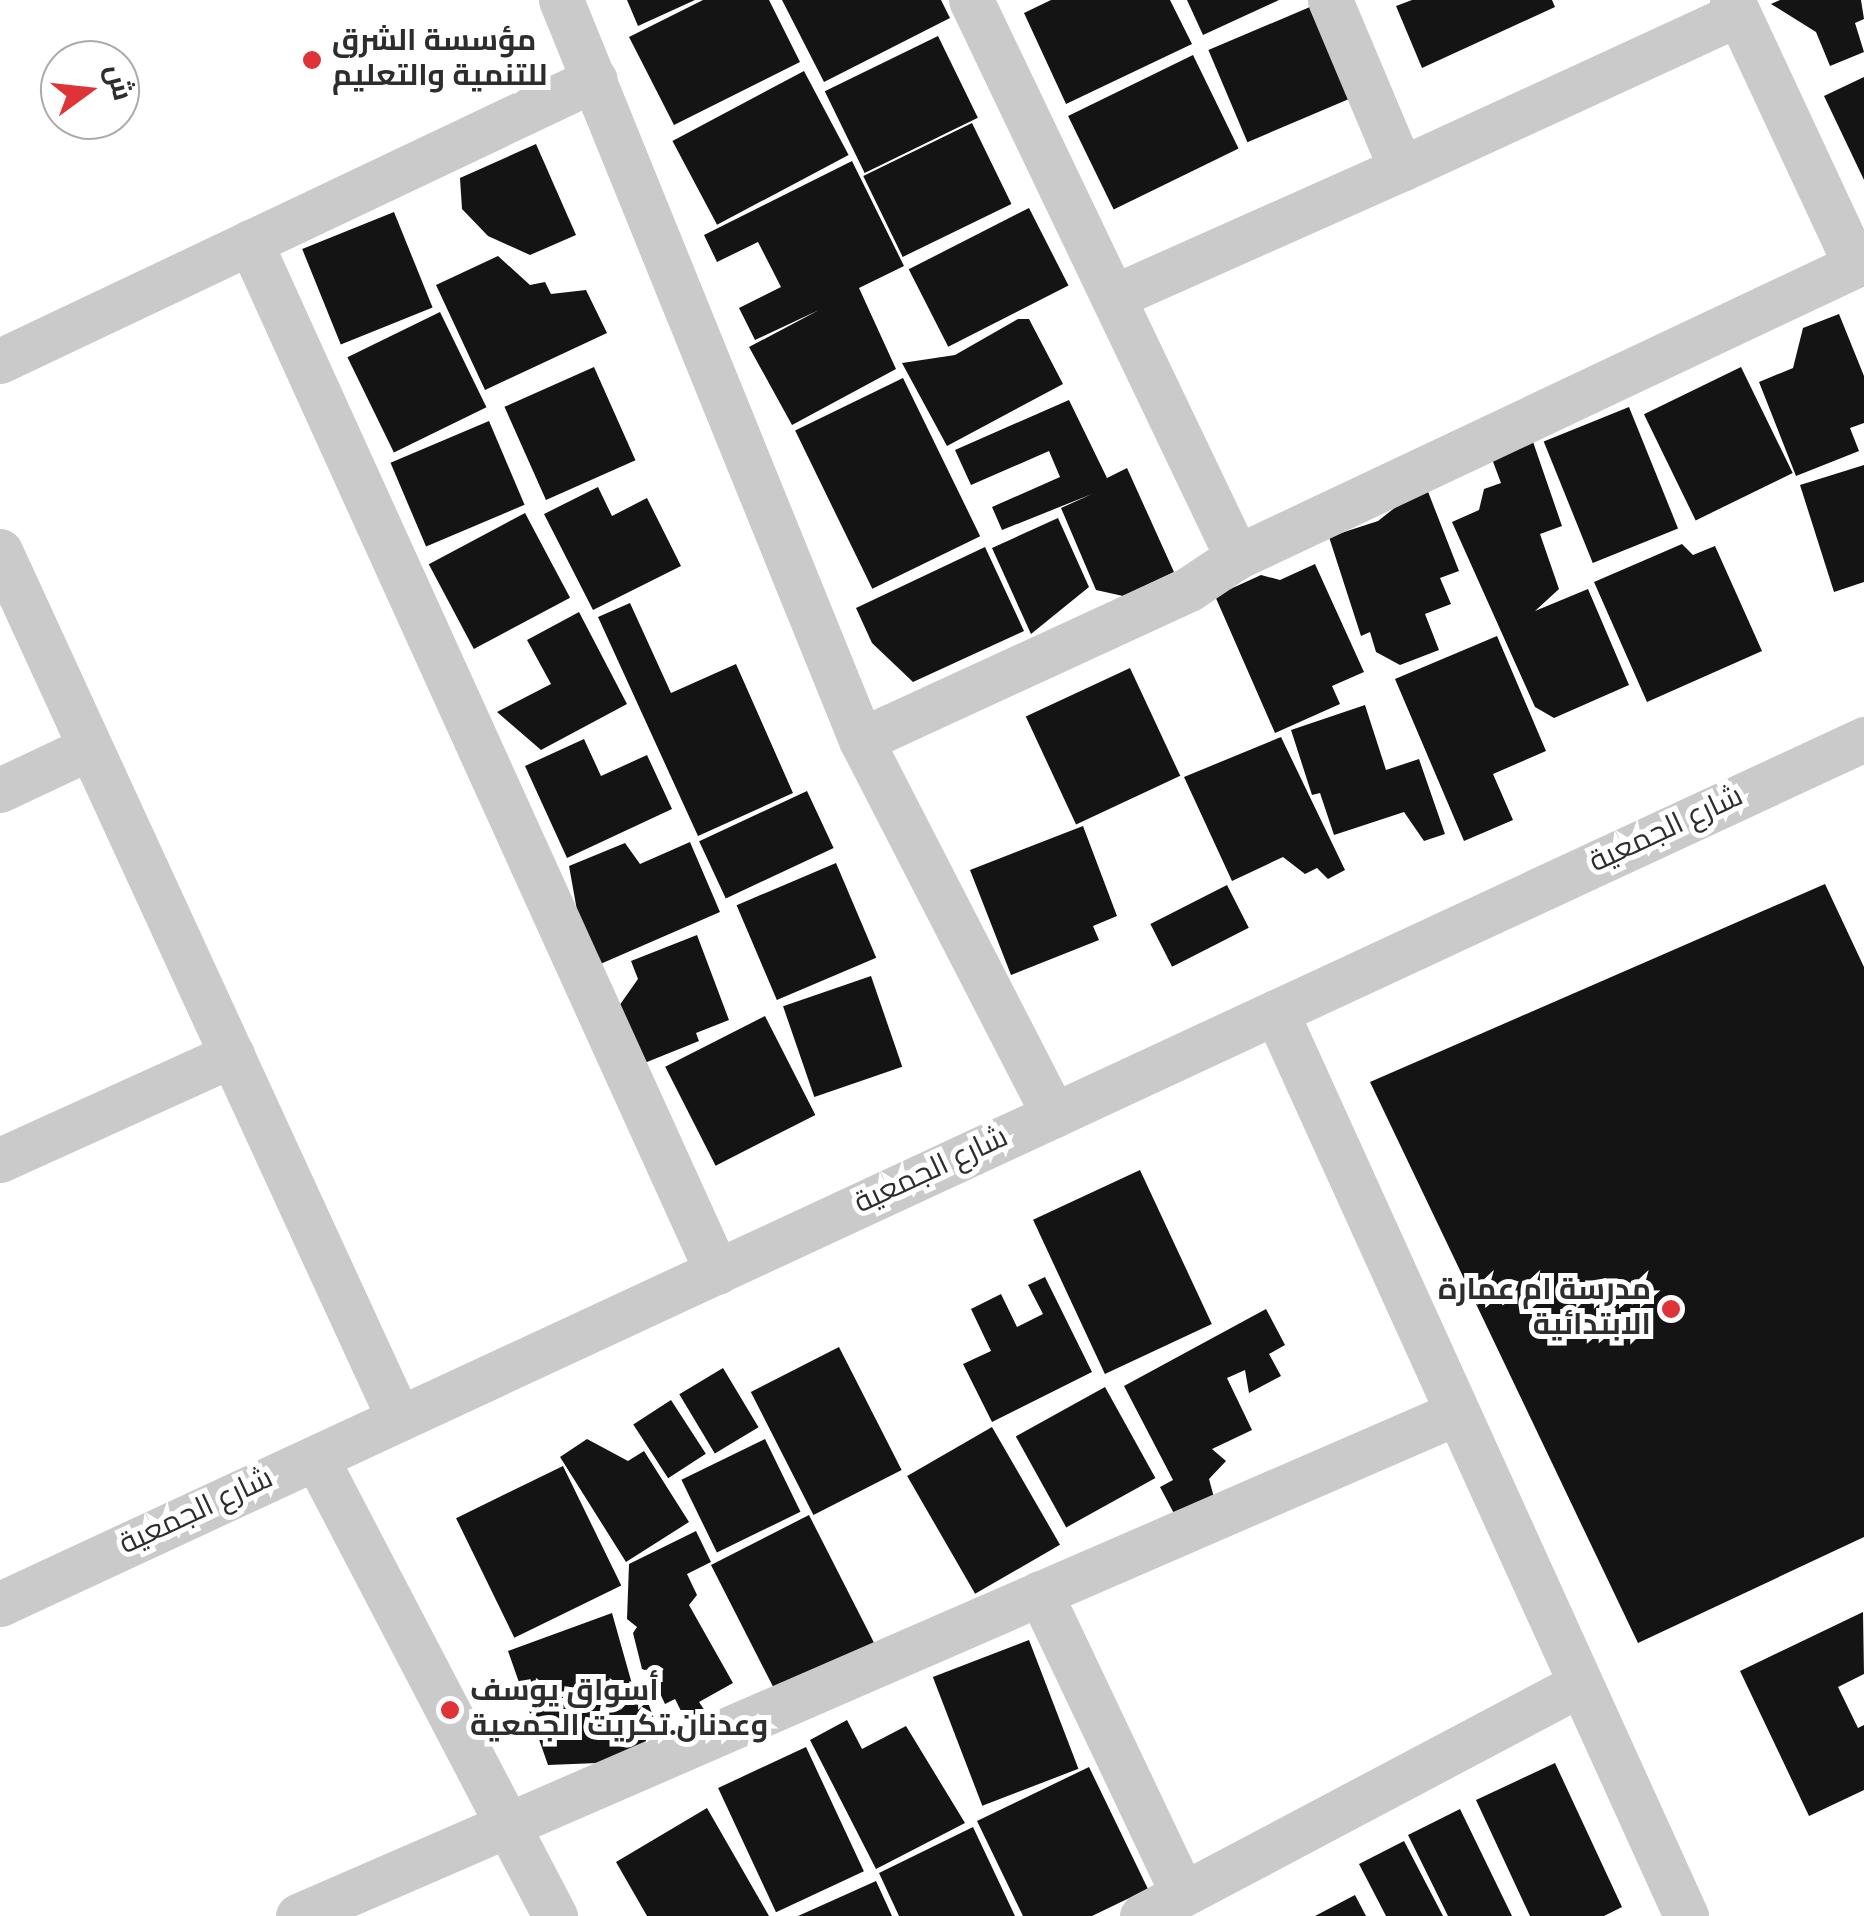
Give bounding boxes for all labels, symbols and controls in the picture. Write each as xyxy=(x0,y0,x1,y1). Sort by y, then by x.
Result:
place label: مؤسسة الشرق للتنمية والتعليم xyxy=(332,25,547,96)
north arrow xyxy=(40,40,140,140)
marker: مؤسسة الشرق للتنمية والتعليم xyxy=(301,49,323,71)
text: ش xyxy=(95,61,139,105)
street label: شارع الجمعية xyxy=(1585,780,1749,882)
street label: شارع الجمعية xyxy=(850,1121,1014,1223)
place label: مدرسة ام عمارة الابتدائية xyxy=(1438,1274,1651,1344)
marker: مدرسة ام عمارة الابتدائية xyxy=(1660,1298,1682,1320)
street label: شارع الجمعية xyxy=(115,1462,279,1564)
place label: أسواق يوسف وعدنان.تكريت الجمعية xyxy=(470,1675,768,1746)
marker: أسواق يوسف وعدنان.تكريت الجمعية xyxy=(439,1699,461,1721)

